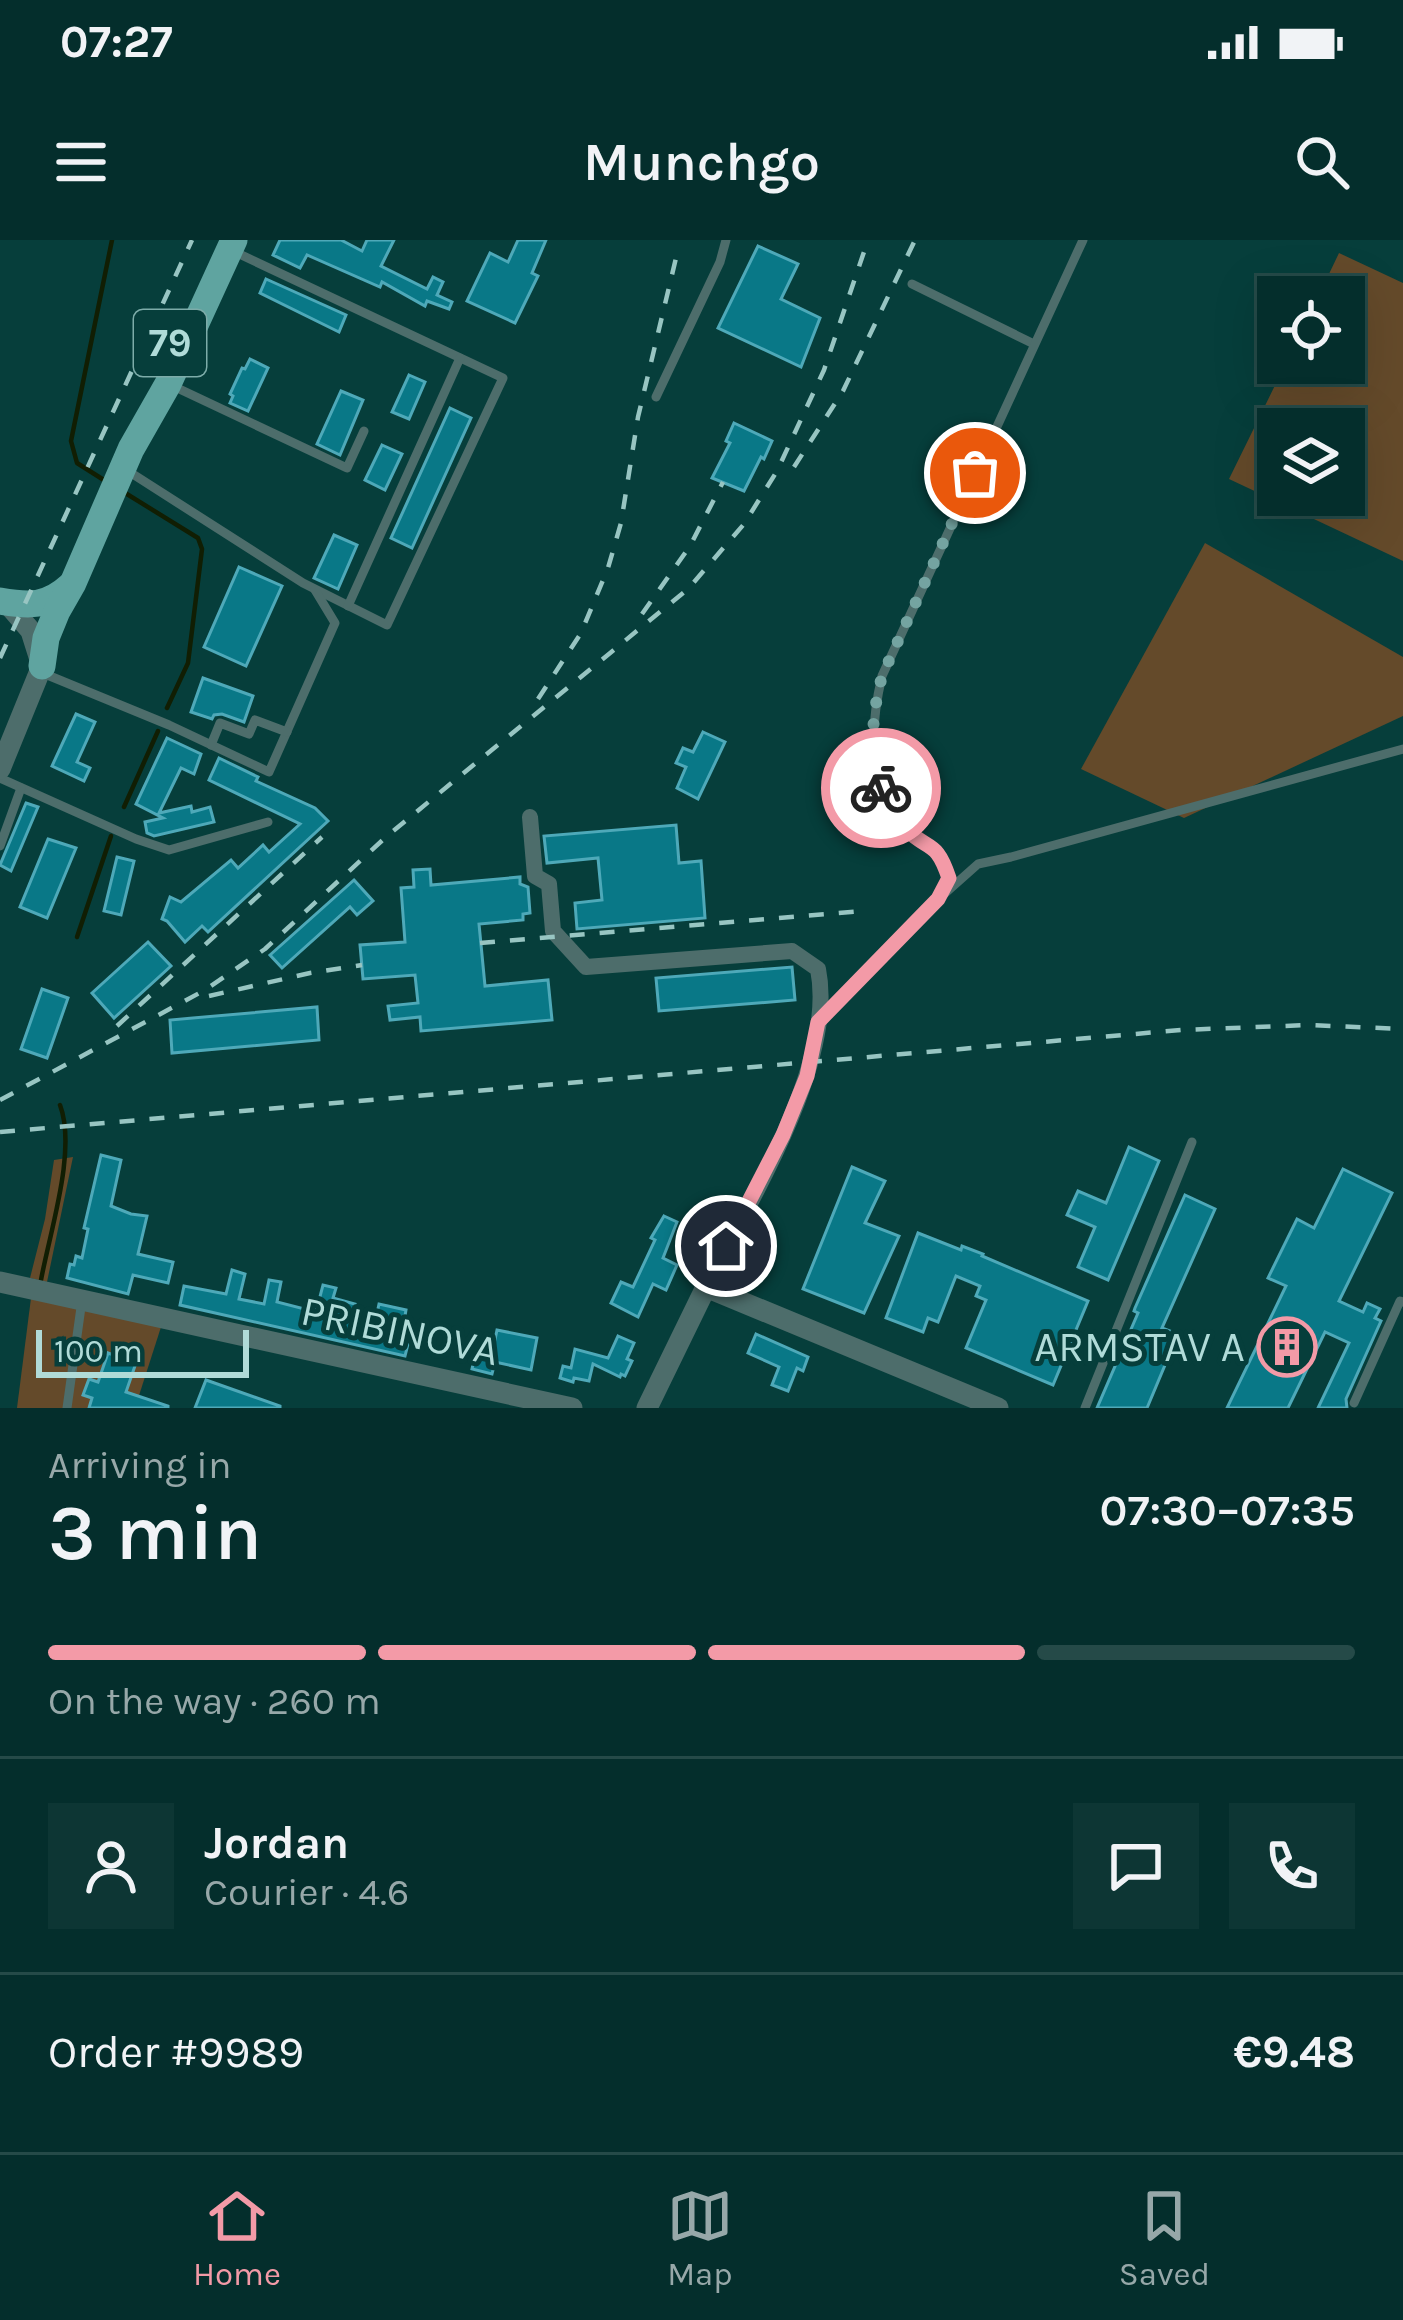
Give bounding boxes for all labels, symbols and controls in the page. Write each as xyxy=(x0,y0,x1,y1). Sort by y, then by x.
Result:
text: 07:27 xyxy=(60,16,173,68)
icon: menu xyxy=(48,129,114,195)
icon: search xyxy=(1289,129,1355,195)
text: Munchgo xyxy=(583,130,820,194)
map controls xyxy=(1257,276,1365,516)
button: locate xyxy=(1257,276,1365,384)
road number: 79 xyxy=(134,310,206,376)
button: layers xyxy=(1257,408,1365,516)
pin xyxy=(924,422,1026,524)
icon: bag xyxy=(942,440,1008,506)
courier xyxy=(821,728,941,848)
icon: bike xyxy=(848,755,914,821)
pin xyxy=(675,1195,777,1297)
icon: home xyxy=(693,1213,759,1279)
street label: PRIBINOVA xyxy=(297,1286,503,1376)
building icon: ARMSTAV A xyxy=(1256,1316,1318,1378)
place label: ARMSTAV A xyxy=(1034,1322,1245,1372)
scale bar xyxy=(36,1324,249,1377)
text: 100 m xyxy=(54,1332,143,1370)
text: Arriving in xyxy=(48,1442,231,1488)
text: 07:30–07:35 xyxy=(1099,1484,1355,1536)
text: 3 min xyxy=(48,1487,262,1579)
text: On the way · 260 m xyxy=(48,1678,381,1724)
button: person xyxy=(48,1803,174,1929)
button: chat xyxy=(1073,1803,1199,1929)
button: phone xyxy=(1229,1803,1355,1929)
text: Jordan xyxy=(204,1817,349,1869)
text: Courier · 4.6 xyxy=(204,1869,409,1915)
text: Order #9989 xyxy=(48,2026,304,2078)
text: €9.48 xyxy=(1233,2026,1355,2078)
tab: Home xyxy=(193,2183,281,2293)
tab: Map xyxy=(667,2183,733,2293)
tab: Saved xyxy=(1119,2183,1210,2293)

